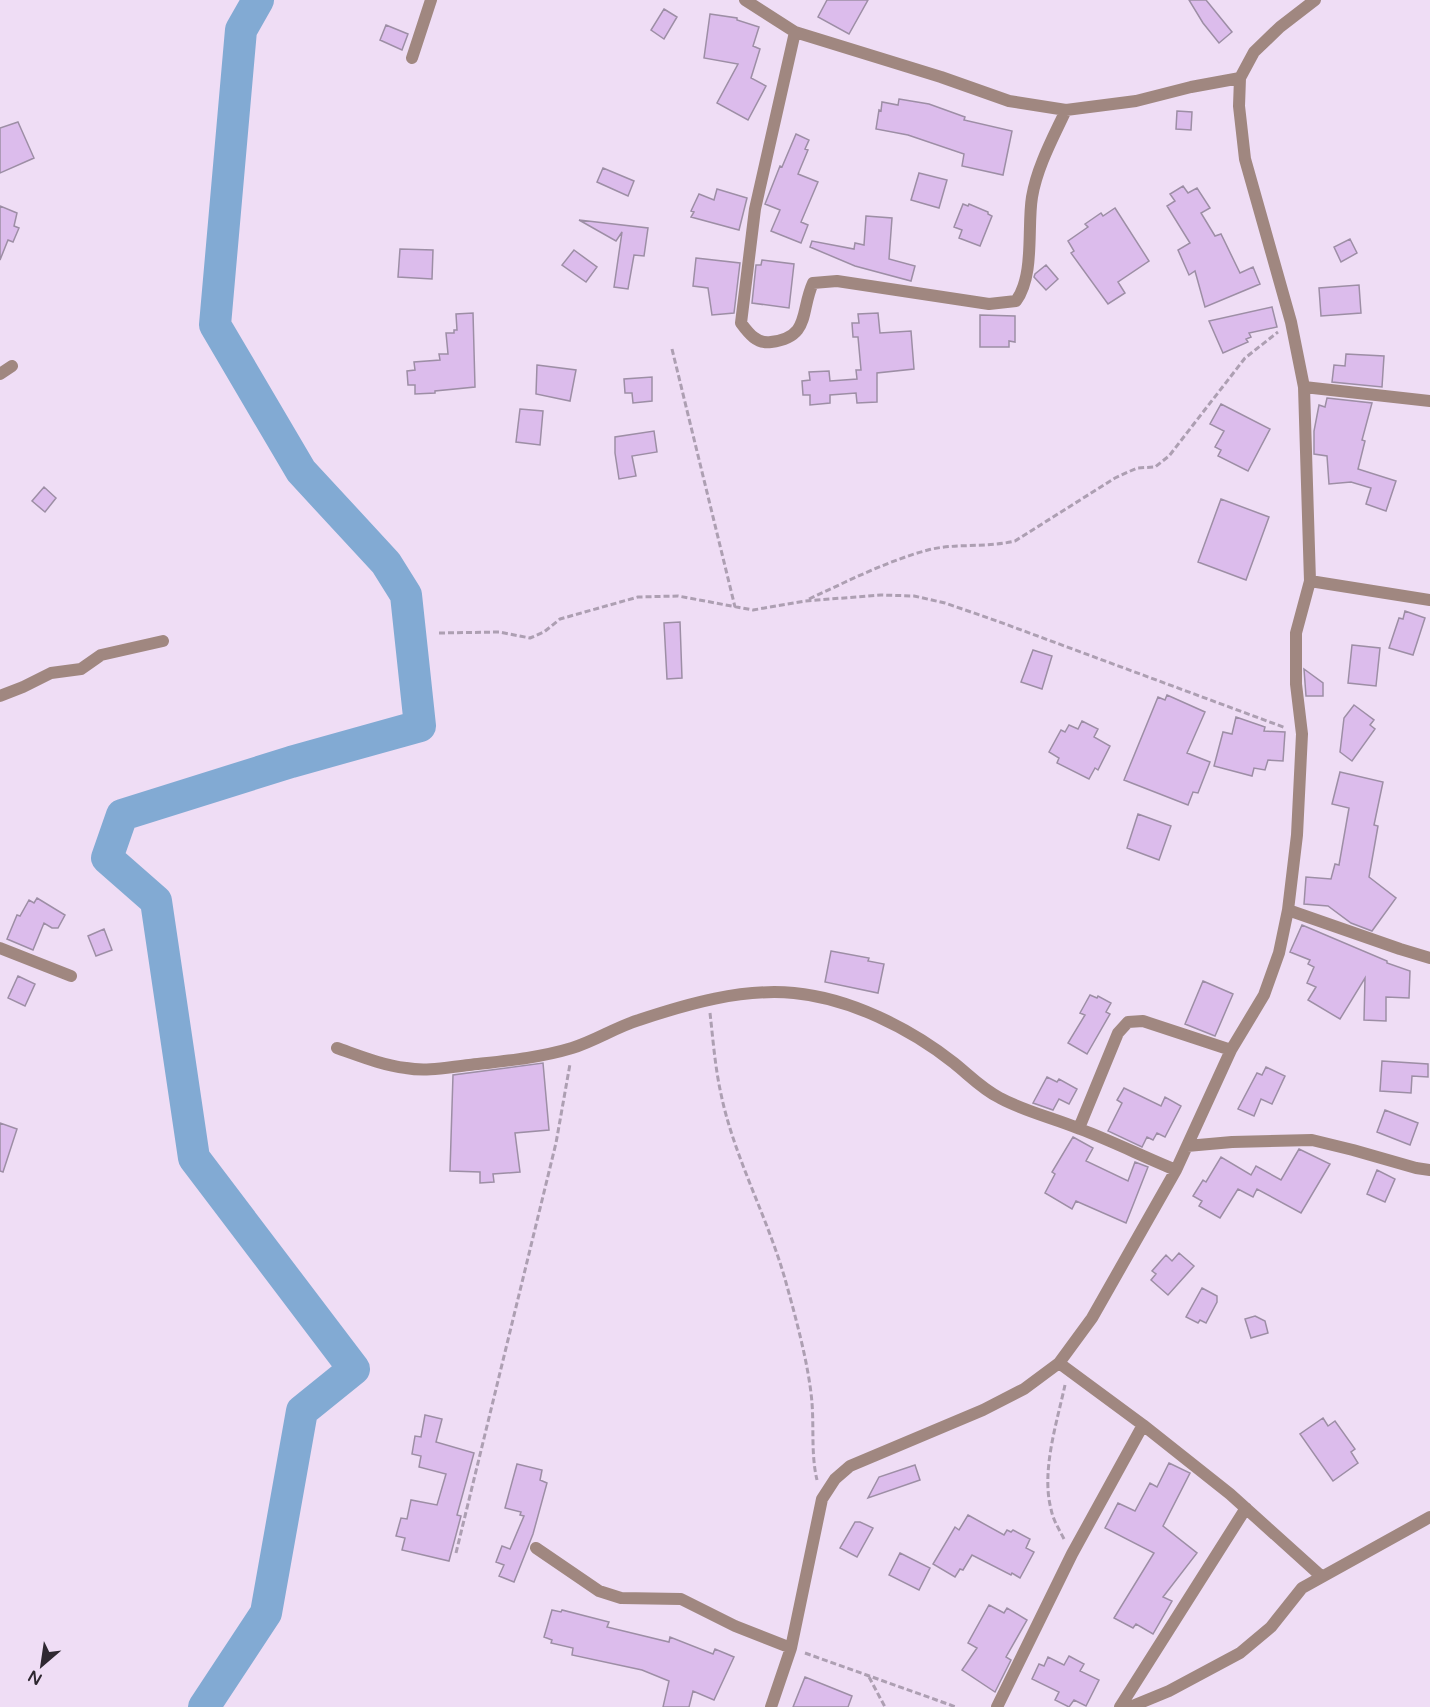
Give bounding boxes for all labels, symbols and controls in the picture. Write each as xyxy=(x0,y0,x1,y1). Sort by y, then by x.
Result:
north arrow xyxy=(12,1635,72,1695)
text: N xyxy=(25,1665,46,1689)

